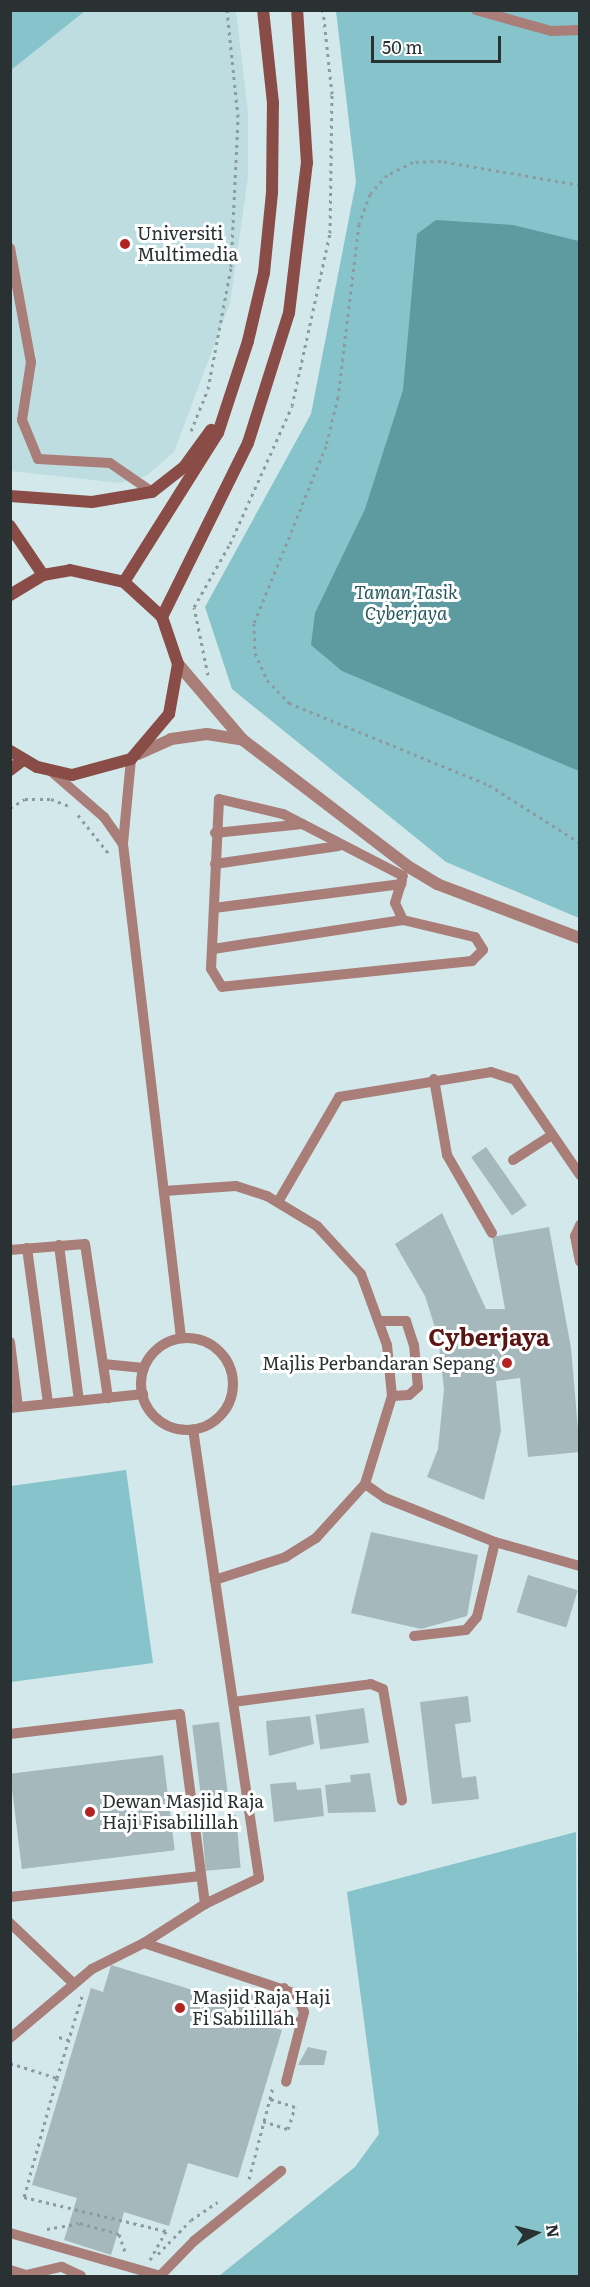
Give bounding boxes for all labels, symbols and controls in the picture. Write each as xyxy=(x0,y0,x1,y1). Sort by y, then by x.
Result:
scale bar xyxy=(374,24,504,62)
text: 50 m xyxy=(382,33,423,60)
place label: Universiti Multimedia xyxy=(137,223,238,266)
marker: Universiti Multimedia xyxy=(118,237,132,251)
park label: Taman Tasik Cyberjaya xyxy=(354,582,458,624)
district label: Cyberjaya xyxy=(428,1322,550,1350)
place label: Majlis Perbandaran Sepang xyxy=(262,1352,495,1374)
marker: Majlis Perbandaran Sepang xyxy=(500,1356,514,1370)
place label: Dewan Masjid Raja Haji Fisabilillah xyxy=(102,1791,264,1834)
marker: Dewan Masjid Raja Haji Fisabilillah xyxy=(83,1805,97,1819)
place label: Masjid Raja Haji Fi Sabilillah xyxy=(192,1987,330,2030)
marker: Masjid Raja Haji Fi Sabilillah xyxy=(173,2001,187,2015)
north arrow xyxy=(506,2203,566,2263)
text: N xyxy=(541,2223,567,2239)

